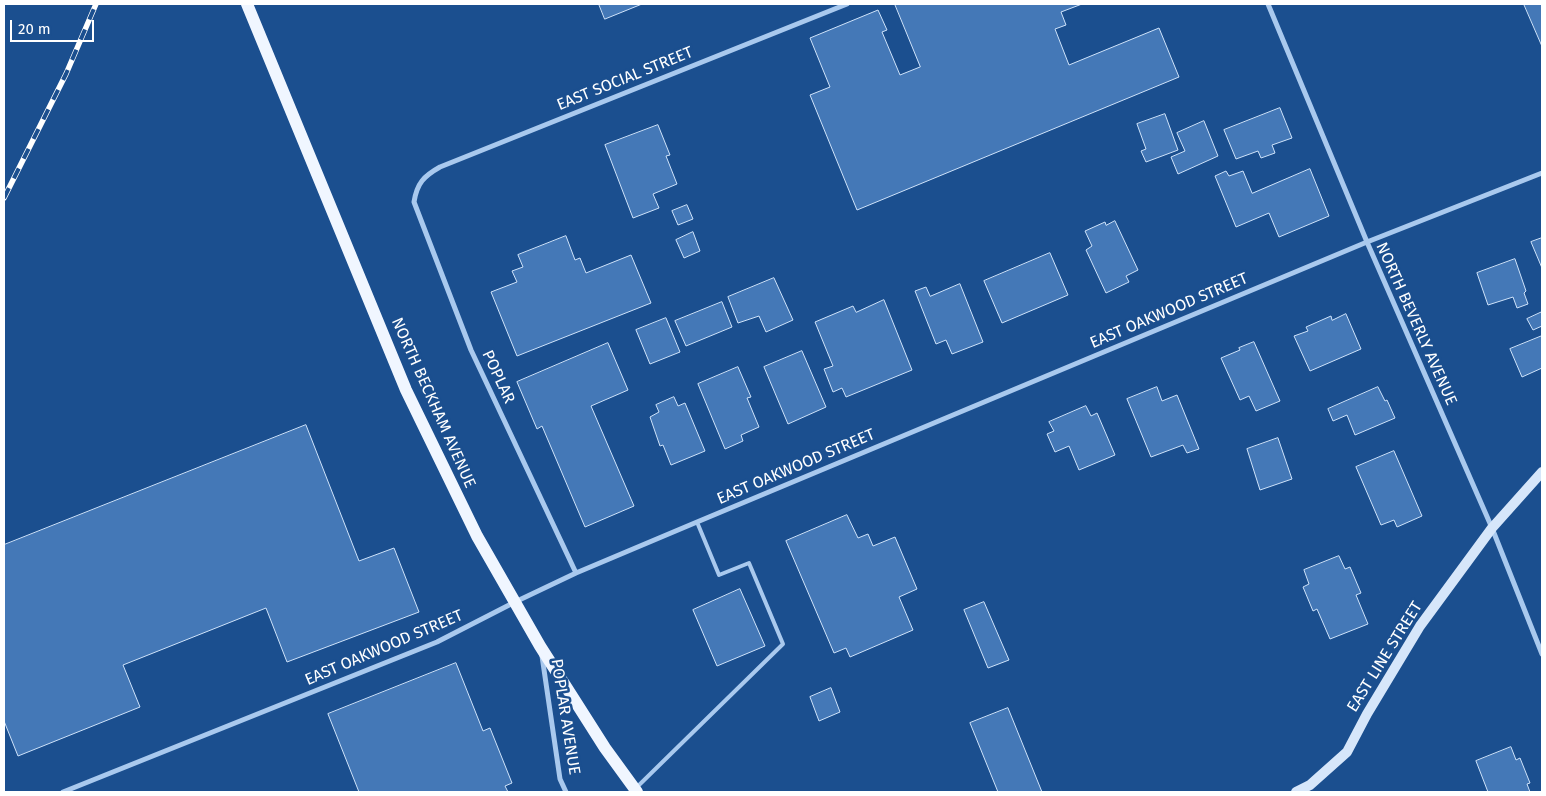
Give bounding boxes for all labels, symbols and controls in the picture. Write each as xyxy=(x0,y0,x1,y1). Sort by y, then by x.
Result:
scale bar xyxy=(12,10,96,42)
text: 20 m xyxy=(18,20,51,38)
street label: EAST SOCIAL STREET xyxy=(554,43,696,115)
street label: NORTH BEVERLY AVENUE xyxy=(1371,240,1461,408)
street label: EAST OAKWOOD STREET xyxy=(1087,269,1251,353)
street label: NORTH BECKHAM AVENUE xyxy=(387,315,479,491)
street label: POPLAR xyxy=(477,347,519,407)
street label: EAST OAKWOOD STREET xyxy=(714,425,878,509)
street label: EAST LINE STREET xyxy=(1343,598,1427,716)
street label: EAST OAKWOOD STREET xyxy=(302,606,466,690)
street label: POPLAR AVENUE xyxy=(546,658,584,776)

